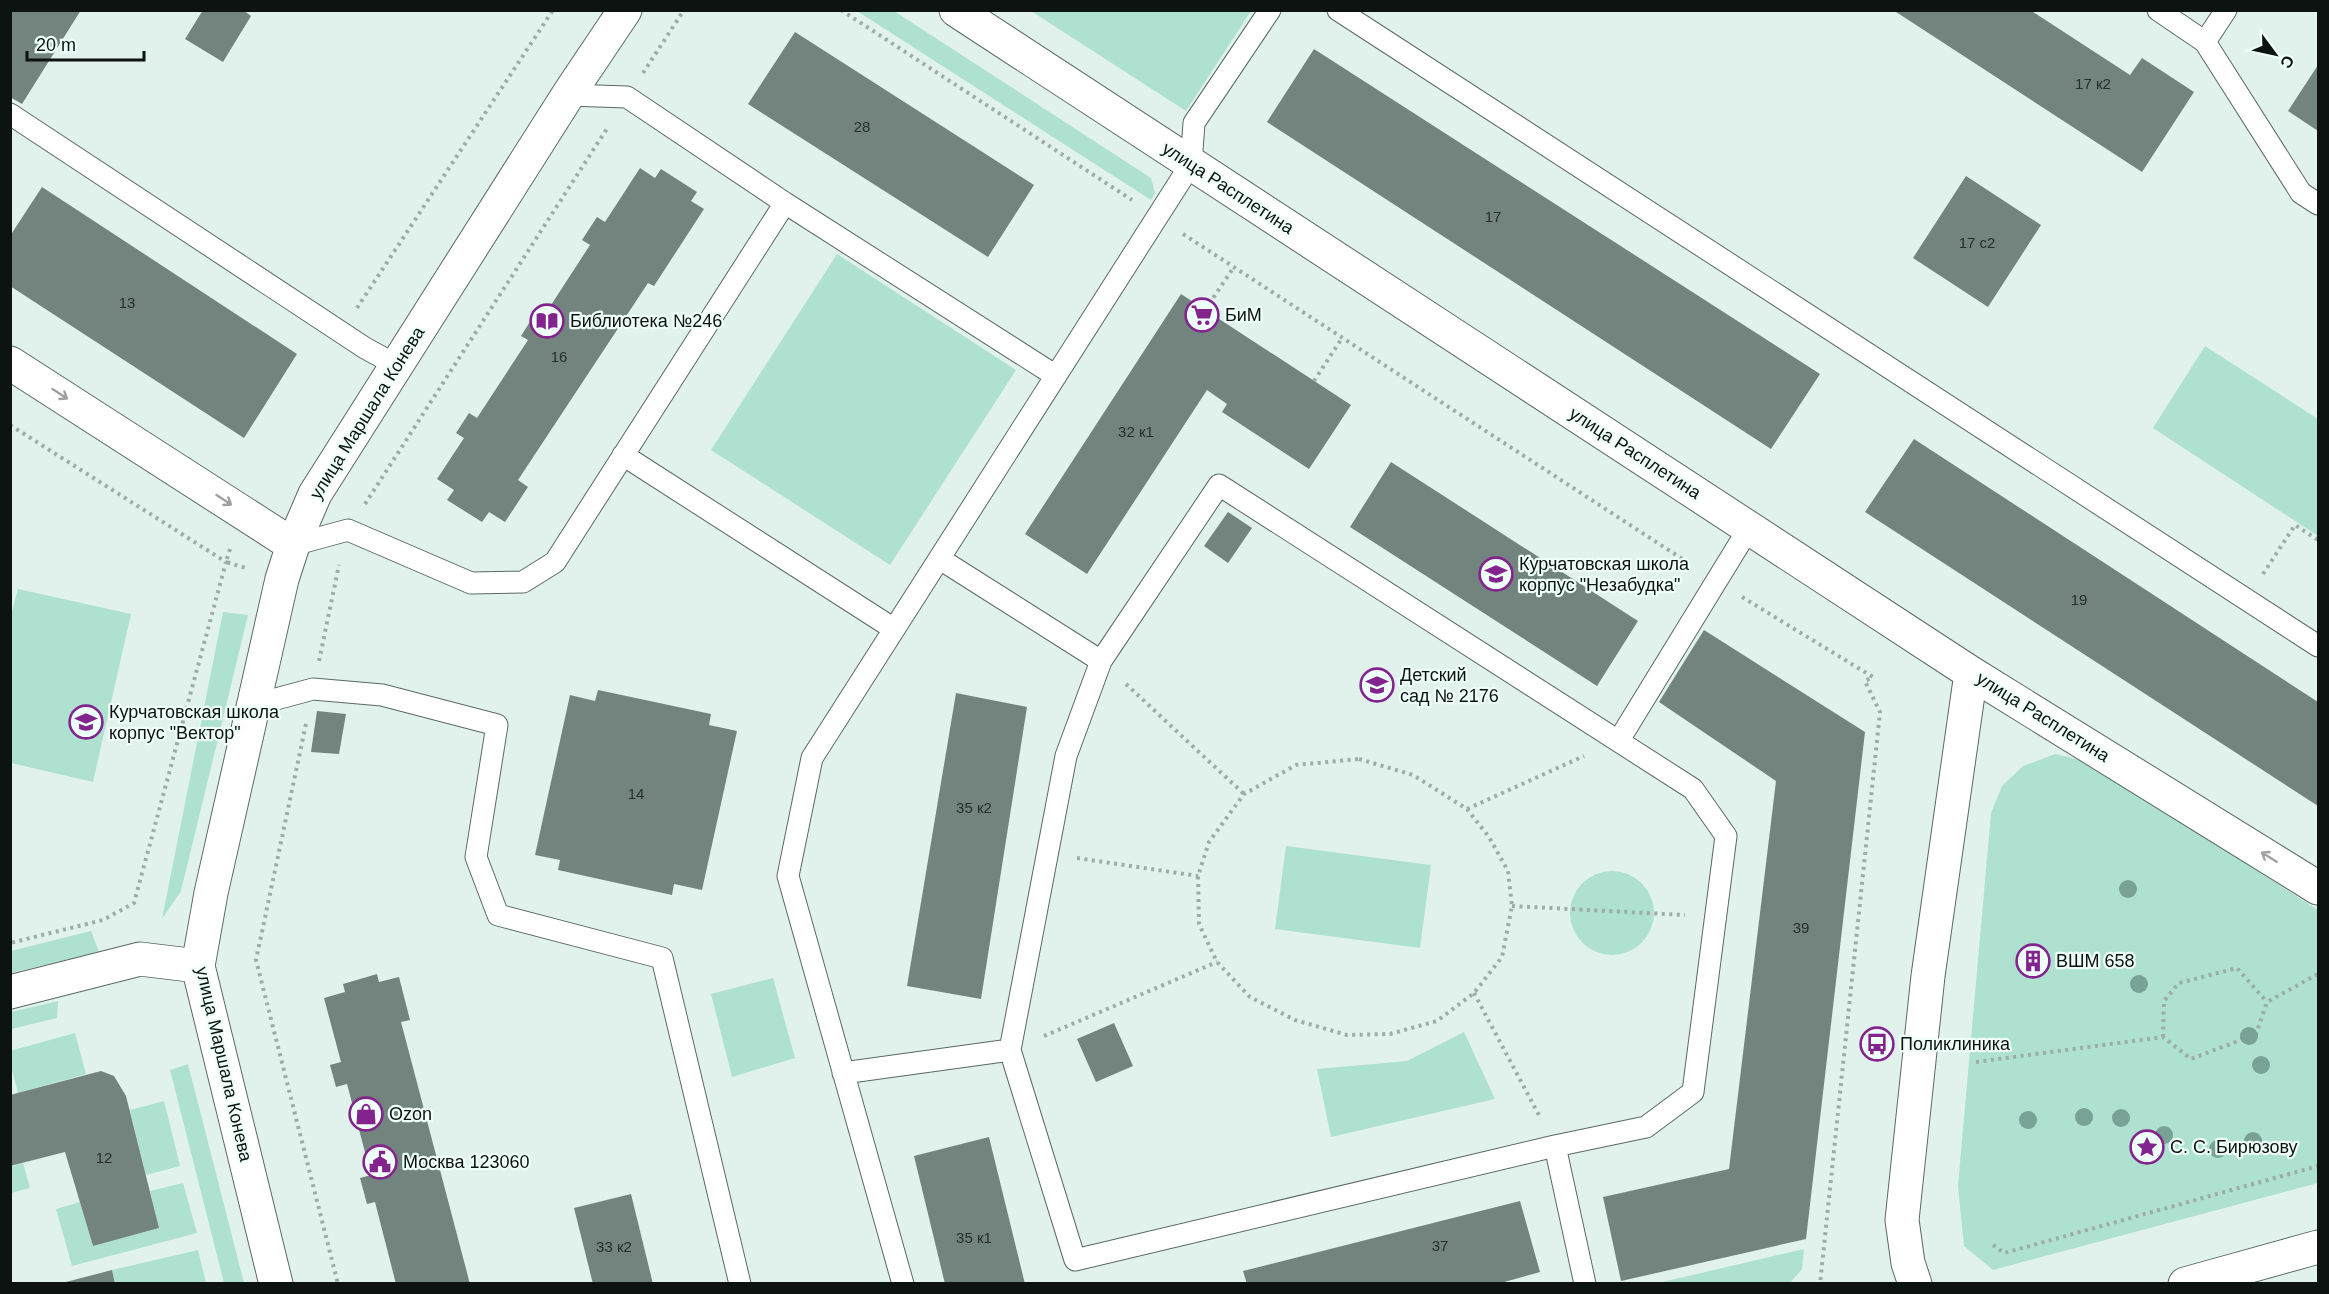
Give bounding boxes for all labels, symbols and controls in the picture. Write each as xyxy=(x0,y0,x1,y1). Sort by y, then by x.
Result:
scale bar xyxy=(27,24,144,62)
north arrow xyxy=(2245,24,2305,84)
text: 20 m xyxy=(36,35,76,55)
text: С xyxy=(2277,52,2297,72)
house number: 17 к2 xyxy=(2075,75,2111,92)
house number: 28 xyxy=(854,118,870,135)
street label: улица Расплетина xyxy=(1158,138,1298,239)
house number: 17 xyxy=(1485,208,1501,225)
house number: 17 с2 xyxy=(1959,234,1995,251)
house number: 13 xyxy=(119,294,135,311)
supermarket icon: БиМ xyxy=(1184,297,1220,333)
library icon: Библиотека №246 xyxy=(529,303,565,339)
place label: БиМ xyxy=(1225,305,1262,325)
place label: Библиотека №246 xyxy=(570,311,722,331)
street label: улица Маршала Конева xyxy=(306,322,429,503)
house number: 16 xyxy=(551,348,567,365)
one-way arrow xyxy=(51,389,68,401)
street label: улица Расплетина xyxy=(1565,403,1705,504)
house number: 32 к1 xyxy=(1118,423,1154,440)
one-way arrow xyxy=(215,494,232,506)
place label: Курчатовская школа корпус "Незабудка" xyxy=(1519,554,1690,595)
school or university icon: Курчатовская школа корпус "Незабудка" xyxy=(1478,556,1514,592)
house number: 19 xyxy=(2071,591,2087,608)
place label: Детский сад № 2176 xyxy=(1400,665,1499,706)
school or university icon: Детский сад № 2176 xyxy=(1359,667,1395,703)
street label: улица Расплетина xyxy=(1973,668,2114,766)
place label: Курчатовская школа корпус "Вектор" xyxy=(109,702,280,743)
school or university icon: Курчатовская школа корпус "Вектор" xyxy=(68,704,104,740)
house number: 14 xyxy=(628,785,644,802)
house number: 35 к2 xyxy=(956,799,992,816)
one-way arrow xyxy=(2261,851,2278,863)
house number: 39 xyxy=(1793,919,1809,936)
building icon: ВШM 658 xyxy=(2015,943,2051,979)
place label: ВШM 658 xyxy=(2056,951,2135,971)
street label: улица Маршала Конева xyxy=(192,965,256,1164)
bus stop icon: Поликлиника xyxy=(1859,1026,1895,1062)
place label: Поликлиника xyxy=(1900,1034,2011,1054)
shop icon: Ozon xyxy=(348,1096,384,1132)
place label: Ozon xyxy=(389,1104,432,1124)
place icon: С. С. Бирюзову xyxy=(2129,1129,2165,1165)
place label: С. С. Бирюзову xyxy=(2170,1137,2298,1157)
public building icon: Москва 123060 xyxy=(362,1144,398,1180)
house number: 12 xyxy=(96,1149,112,1166)
place label: Москва 123060 xyxy=(403,1152,530,1172)
house number: 35 к1 xyxy=(956,1229,992,1246)
house number: 37 xyxy=(1432,1237,1448,1254)
house number: 33 к2 xyxy=(596,1238,632,1255)

